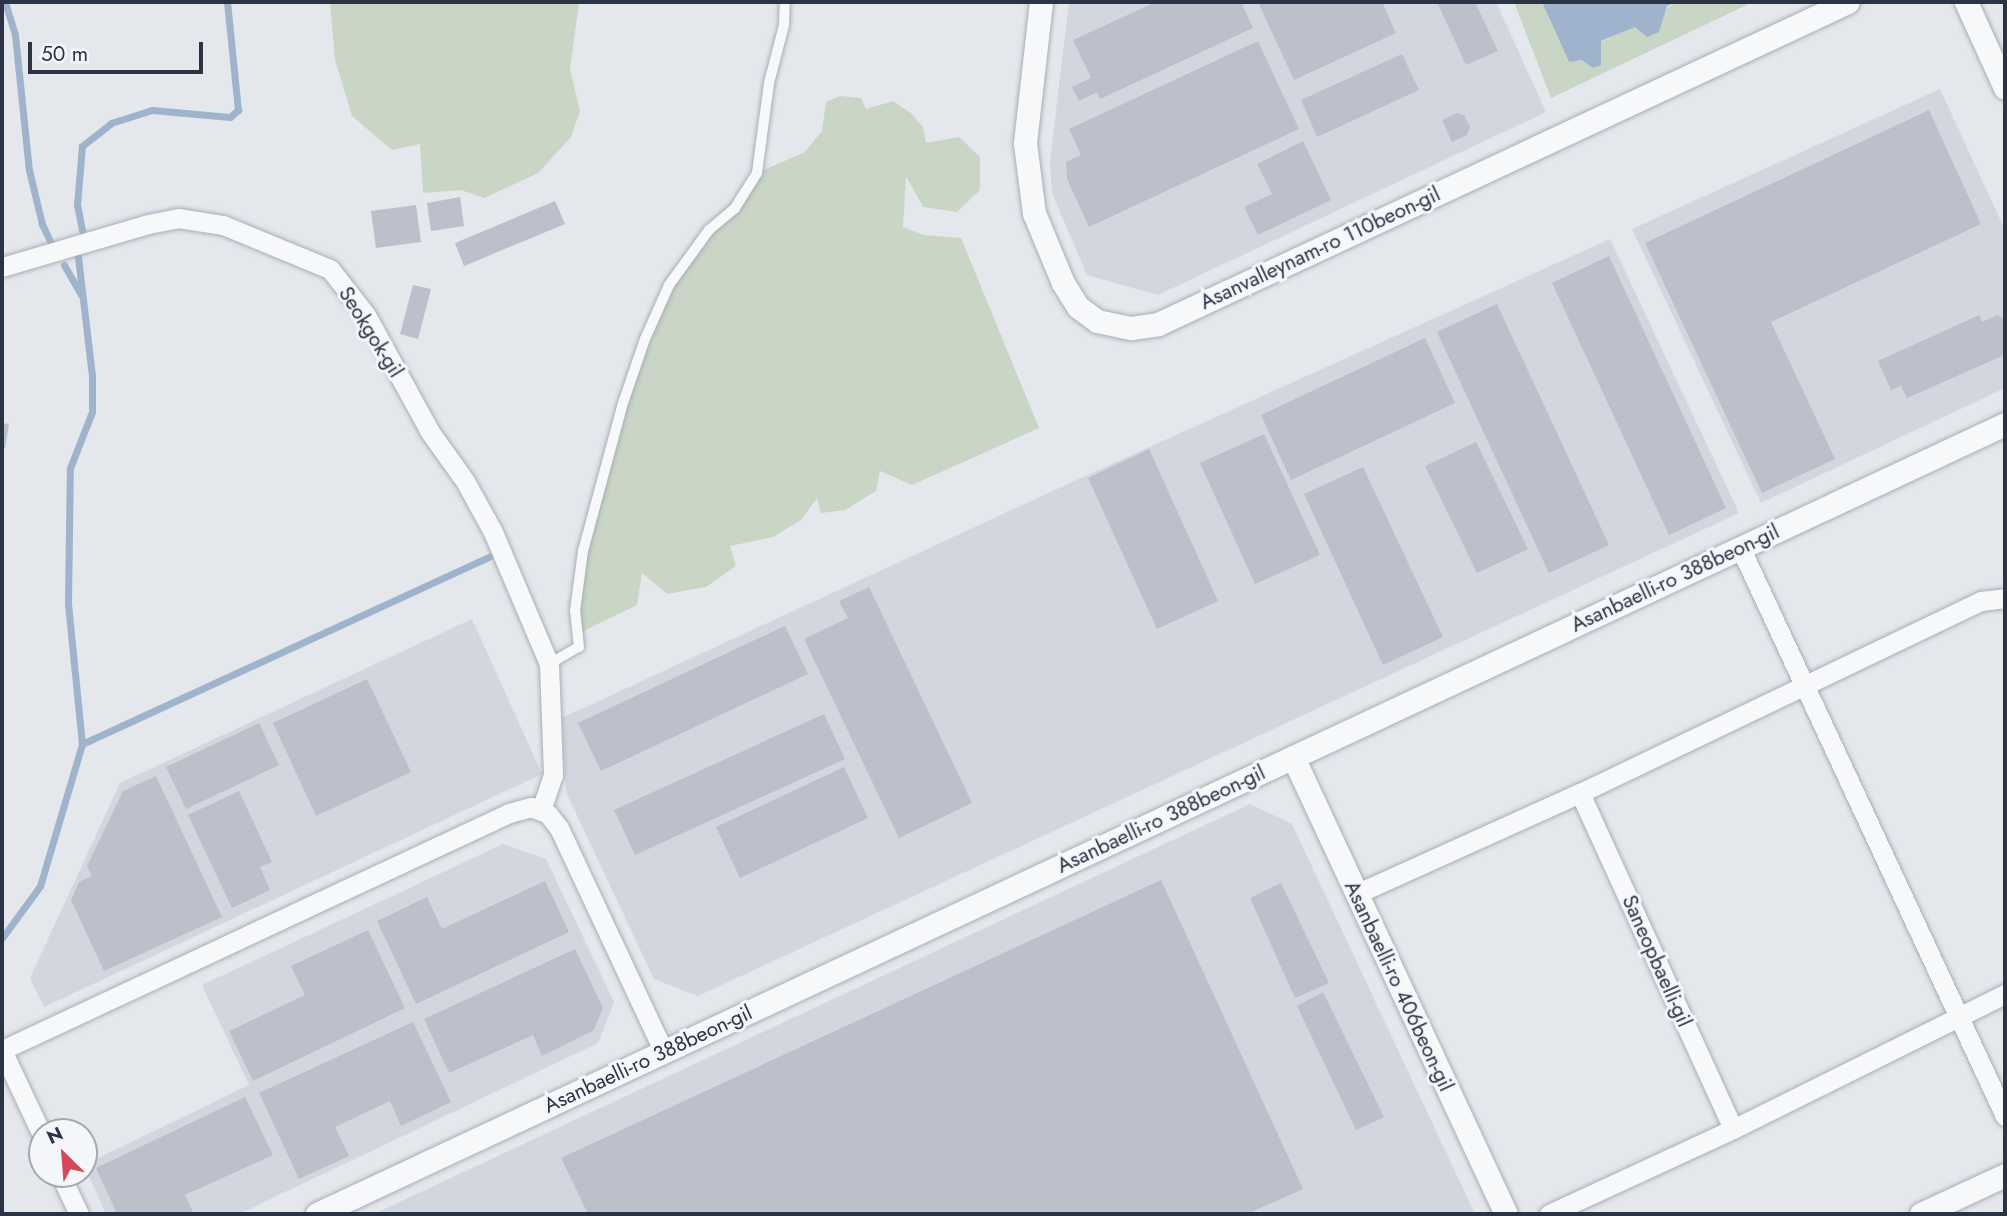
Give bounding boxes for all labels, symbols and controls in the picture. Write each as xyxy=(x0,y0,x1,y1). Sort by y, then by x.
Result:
scale bar xyxy=(32,28,206,72)
text: 50 m xyxy=(41,39,88,69)
street label: Asanvalleynam-ro 110beon-gil xyxy=(1196,181,1444,315)
street label: Seokgok-gil xyxy=(333,282,409,382)
street label: Asanbaelli-ro 388beon-gil xyxy=(1567,519,1783,637)
street label: Asanbaelli-ro 388beon-gil xyxy=(1053,760,1269,878)
street label: Asanbaelli-ro 406beon-gil xyxy=(1339,877,1459,1095)
street label: Saneopbaelli-gil xyxy=(1617,891,1697,1031)
street label: Asanbaelli-ro 388beon-gil xyxy=(540,1000,756,1118)
north arrow xyxy=(28,1118,98,1188)
text: N xyxy=(42,1120,67,1151)

